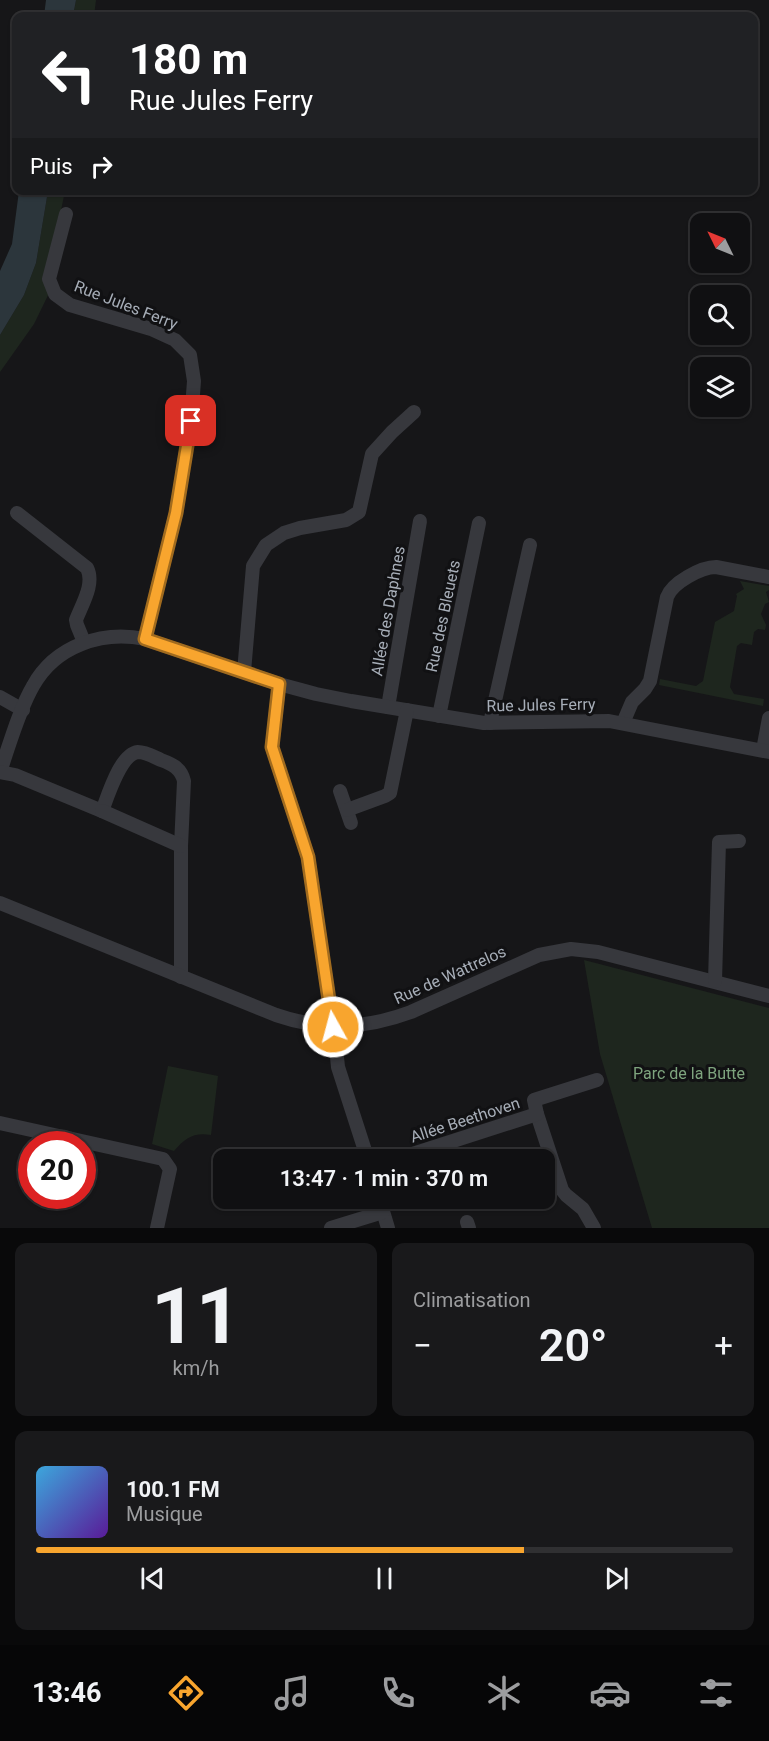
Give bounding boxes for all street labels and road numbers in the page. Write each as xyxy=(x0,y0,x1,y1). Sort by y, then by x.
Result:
street label: Rue Jules Ferry xyxy=(72,277,181,334)
street label: Allée des Daphnes xyxy=(367,545,409,677)
street label: Rue des Bleuets xyxy=(422,558,464,674)
street label: Rue Jules Ferry xyxy=(486,695,596,715)
street label: Rue de Wattrelos xyxy=(391,942,509,1008)
street label: Allée Beethoven xyxy=(408,1093,522,1147)

